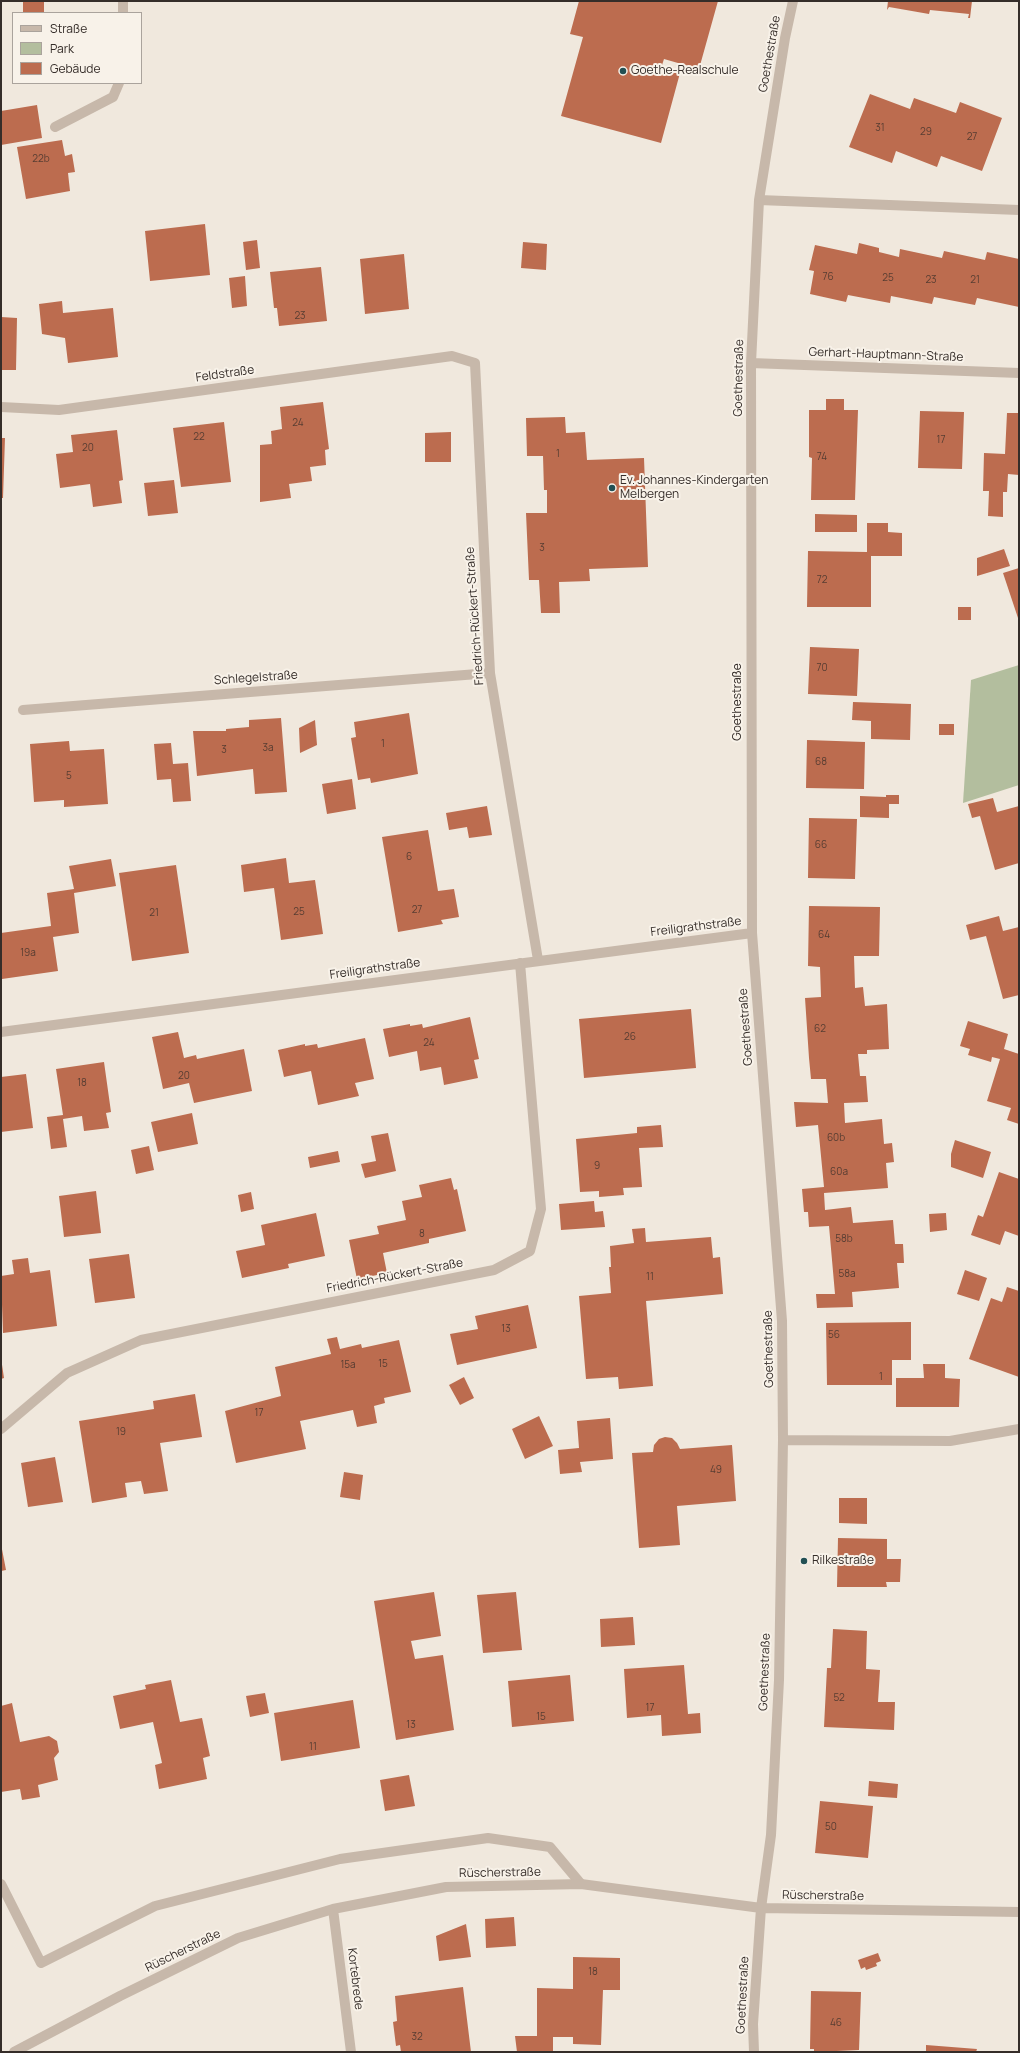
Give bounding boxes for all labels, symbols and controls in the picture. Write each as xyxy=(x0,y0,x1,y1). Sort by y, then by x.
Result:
legend xyxy=(12,12,142,84)
street label: Goethestraße xyxy=(756,15,784,93)
text: Straße xyxy=(50,20,87,37)
text: Park xyxy=(50,40,74,57)
text: Gebäude xyxy=(50,60,101,77)
place label: Goethe-Realschule xyxy=(631,64,739,78)
marker: Goethe-Realschule xyxy=(618,66,628,76)
house number: 31 xyxy=(875,122,885,134)
house number: 29 xyxy=(920,126,932,138)
house number: 27 xyxy=(967,131,977,143)
house number: 22b xyxy=(32,153,50,165)
house number: 76 xyxy=(822,271,834,283)
house number: 25 xyxy=(882,272,894,284)
house number: 23 xyxy=(925,274,937,286)
house number: 21 xyxy=(970,274,980,286)
house number: 23 xyxy=(294,310,306,322)
street label: Goethestraße xyxy=(731,339,747,417)
street label: Gerhart-Hauptmann-Straße xyxy=(808,345,964,365)
street label: Feldstraße xyxy=(195,363,255,385)
house number: 24 xyxy=(292,417,304,429)
house number: 22 xyxy=(193,431,205,443)
house number: 17 xyxy=(937,434,945,446)
house number: 20 xyxy=(82,442,94,454)
house number: 1 xyxy=(556,448,560,460)
house number: 74 xyxy=(817,451,827,463)
place label: Ev. Johannes-Kindergarten Melbergen xyxy=(620,474,768,502)
marker: Ev. Johannes-Kindergarten Melbergen xyxy=(607,483,617,493)
house number: 3 xyxy=(539,542,545,554)
street label: Friedrich-Rückert-Straße xyxy=(463,546,487,686)
house number: 72 xyxy=(817,574,827,586)
house number: 70 xyxy=(816,662,828,674)
street label: Goethestraße xyxy=(731,663,745,741)
street label: Schlegelstraße xyxy=(214,668,298,688)
house number: 1 xyxy=(381,738,385,750)
house number: 3a xyxy=(262,742,274,754)
house number: 3 xyxy=(221,744,227,756)
house number: 68 xyxy=(815,756,827,768)
house number: 5 xyxy=(66,770,72,782)
house number: 66 xyxy=(815,839,827,851)
house number: 6 xyxy=(406,851,412,863)
house number: 27 xyxy=(412,904,422,916)
house number: 25 xyxy=(293,906,305,918)
house number: 21 xyxy=(149,907,159,919)
street label: Freiligrathstraße xyxy=(650,914,742,940)
house number: 64 xyxy=(818,929,830,941)
house number: 19a xyxy=(20,947,36,959)
street label: Freiligrathstraße xyxy=(329,956,421,982)
street label: Goethestraße xyxy=(736,988,756,1066)
house number: 62 xyxy=(814,1023,826,1035)
house number: 26 xyxy=(624,1031,636,1043)
house number: 24 xyxy=(423,1037,435,1049)
house number: 20 xyxy=(178,1070,190,1082)
house number: 18 xyxy=(77,1077,87,1089)
house number: 60b xyxy=(827,1132,845,1144)
house number: 9 xyxy=(594,1160,600,1172)
house number: 60a xyxy=(830,1166,848,1178)
house number: 8 xyxy=(419,1228,425,1240)
house number: 58b xyxy=(835,1233,853,1245)
street label: Friedrich-Rückert-Straße xyxy=(326,1256,464,1296)
house number: 58a xyxy=(838,1268,856,1280)
house number: 11 xyxy=(646,1271,654,1283)
street label: Goethestraße xyxy=(761,1310,777,1388)
house number: 13 xyxy=(501,1323,511,1335)
house number: 56 xyxy=(828,1329,840,1341)
house number: 15 xyxy=(378,1358,388,1370)
house number: 15a xyxy=(340,1359,356,1371)
house number: 1 xyxy=(879,1371,883,1383)
house number: 17 xyxy=(255,1407,263,1419)
house number: 19 xyxy=(116,1426,126,1438)
house number: 49 xyxy=(710,1464,722,1476)
place label: Rilkestraße xyxy=(812,1554,874,1568)
marker: Rilkestraße xyxy=(799,1556,809,1566)
street label: Goethestraße xyxy=(756,1633,774,1711)
house number: 52 xyxy=(833,1692,845,1704)
house number: 17 xyxy=(646,1702,654,1714)
house number: 15 xyxy=(536,1711,546,1723)
house number: 13 xyxy=(406,1719,416,1731)
house number: 11 xyxy=(309,1741,317,1753)
house number: 50 xyxy=(825,1821,837,1833)
street label: Rüscherstraße xyxy=(459,1865,541,1881)
street label: Rüscherstraße xyxy=(782,1888,864,1904)
street label: Rüscherstraße xyxy=(143,1927,223,1975)
street label: Kortebrede xyxy=(344,1947,366,2011)
street label: Goethestraße xyxy=(734,1956,752,2034)
house number: 18 xyxy=(588,1966,598,1978)
house number: 46 xyxy=(830,2017,842,2029)
house number: 32 xyxy=(411,2031,423,2043)

